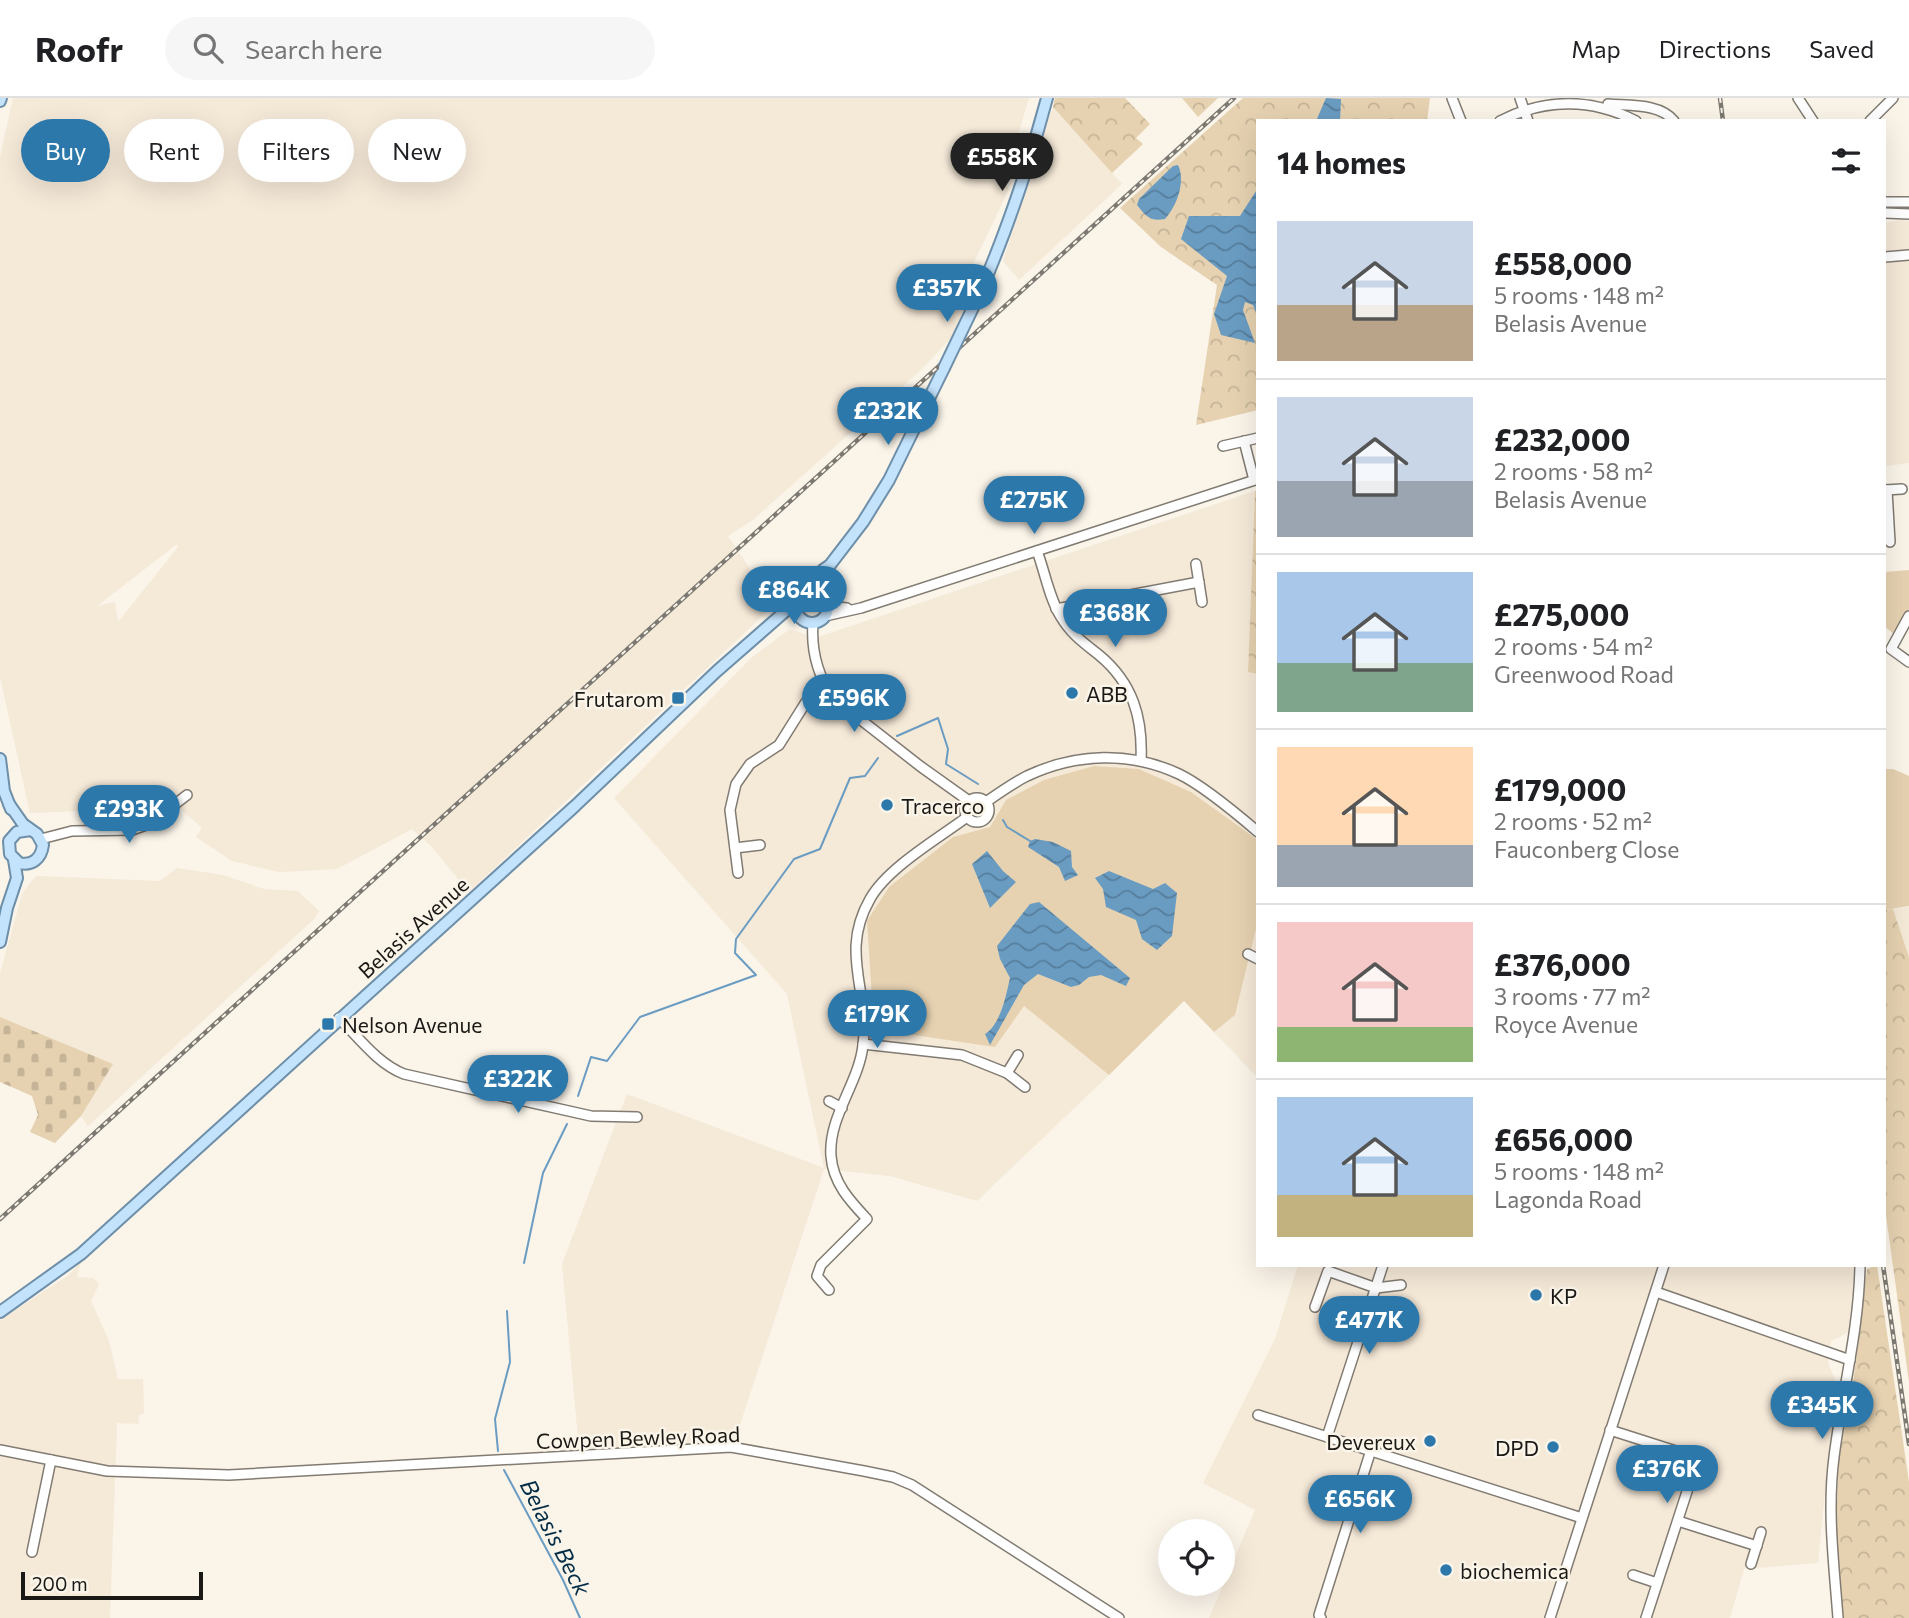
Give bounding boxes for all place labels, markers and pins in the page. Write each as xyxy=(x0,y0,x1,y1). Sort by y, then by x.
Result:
pin: £558K xyxy=(953,134,1051,193)
pin: £357K xyxy=(898,264,996,324)
pin: £232K xyxy=(839,388,937,447)
pin: £275K xyxy=(985,476,1083,536)
pin: £864K xyxy=(745,566,843,626)
pin: £368K xyxy=(1066,589,1164,649)
pin: £596K xyxy=(805,674,903,734)
place label: ABB xyxy=(1086,681,1128,706)
marker: ABB xyxy=(1064,685,1080,701)
place label: Frutarom xyxy=(574,686,664,711)
marker: Frutarom xyxy=(670,690,686,706)
pin: £293K xyxy=(80,786,178,845)
place label: Tracerco xyxy=(901,793,984,818)
marker: Tracerco xyxy=(879,797,895,813)
pin: £179K xyxy=(828,990,926,1050)
place label: Nelson Avenue xyxy=(342,1012,482,1037)
marker: Nelson Avenue xyxy=(320,1016,336,1032)
pin: £322K xyxy=(469,1056,567,1115)
place label: KP xyxy=(1550,1283,1577,1308)
marker: KP xyxy=(1528,1287,1544,1303)
pin: £477K xyxy=(1320,1296,1418,1356)
pin: £345K xyxy=(1773,1382,1871,1441)
place label: Devereux xyxy=(1326,1429,1416,1454)
marker: Devereux xyxy=(1422,1433,1438,1449)
place label: DPD xyxy=(1495,1435,1539,1460)
marker: DPD xyxy=(1545,1439,1561,1455)
pin: £376K xyxy=(1618,1446,1716,1505)
pin: £656K xyxy=(1311,1476,1409,1535)
place label: biochemica xyxy=(1460,1558,1569,1583)
marker: biochemica xyxy=(1438,1562,1454,1578)

